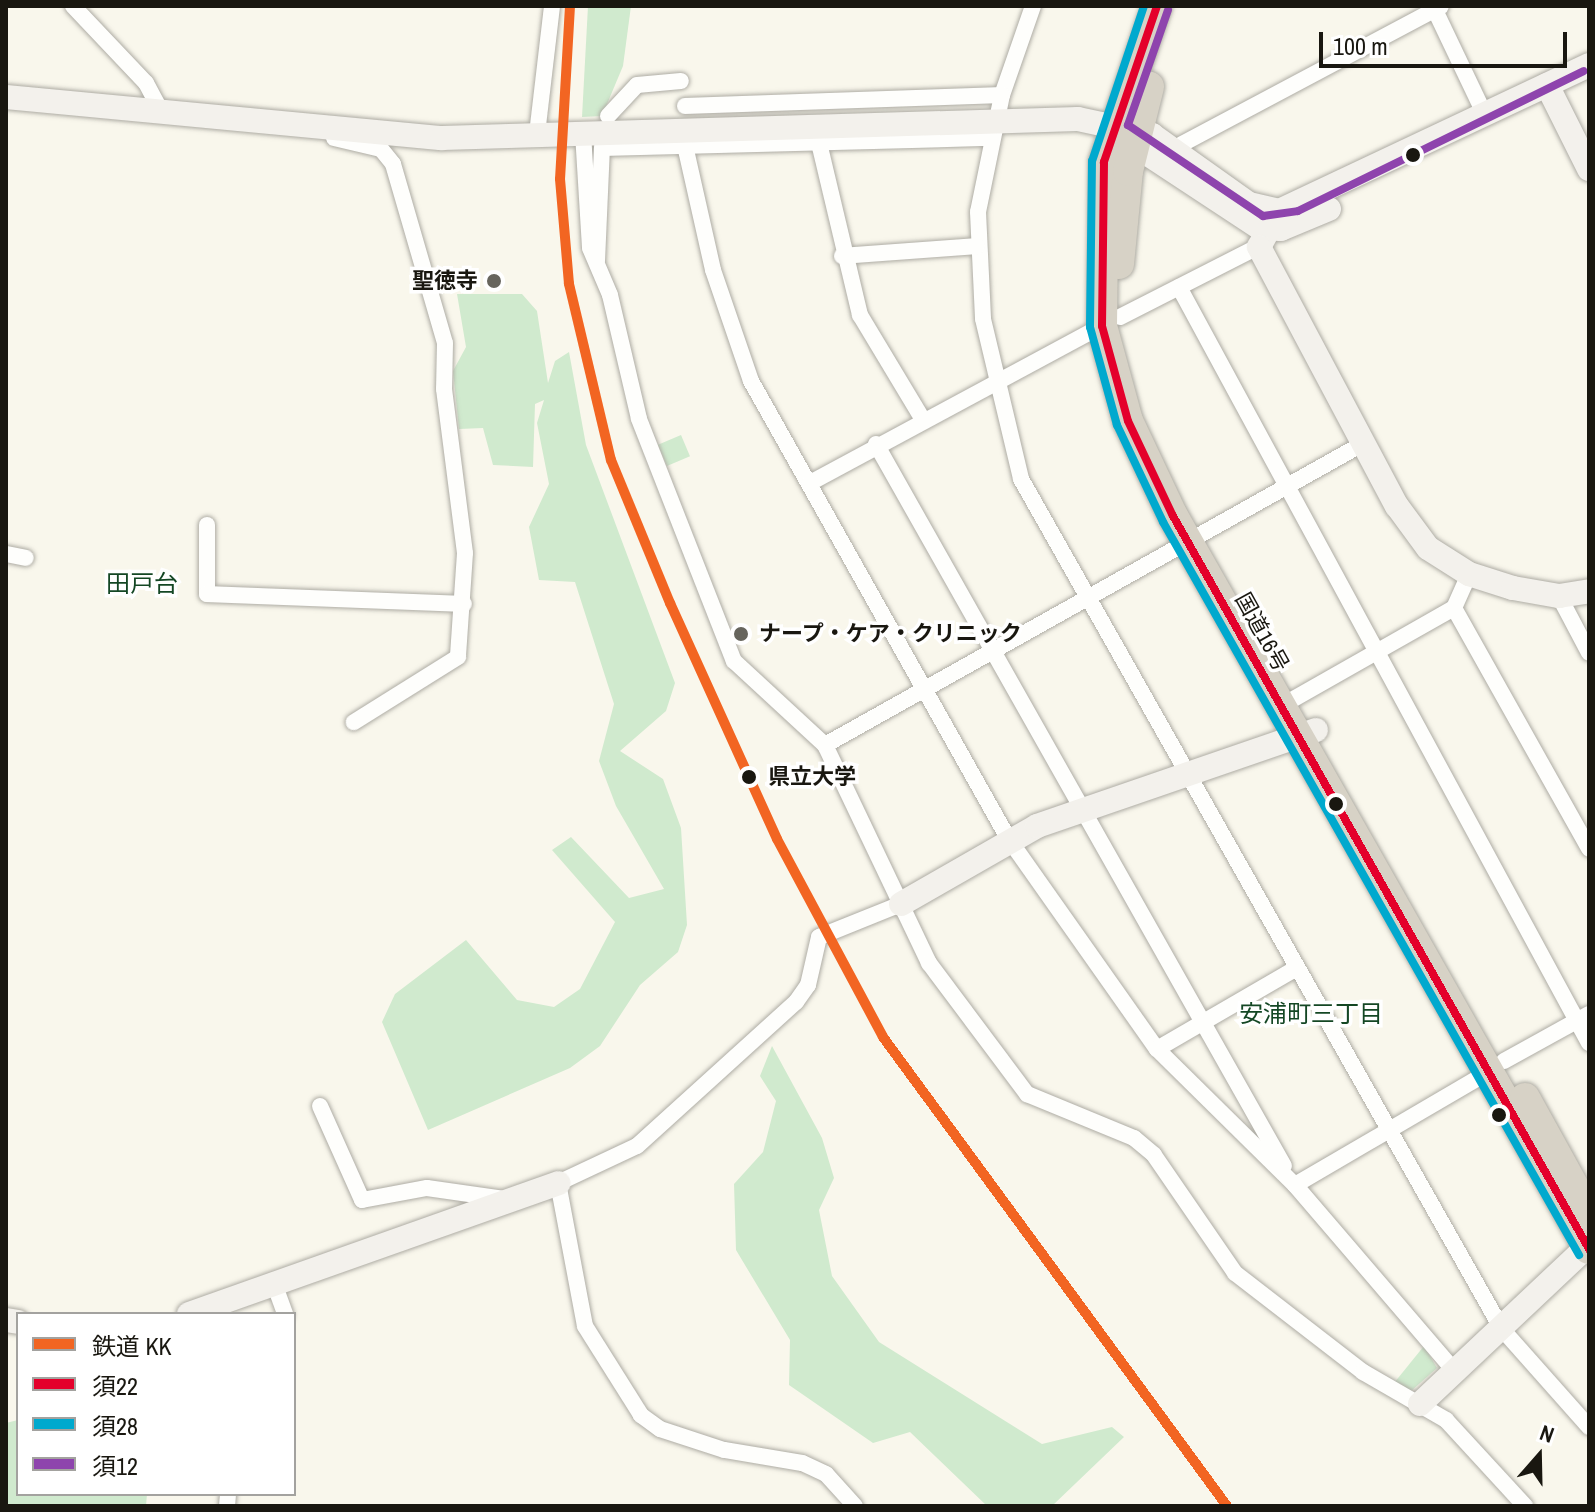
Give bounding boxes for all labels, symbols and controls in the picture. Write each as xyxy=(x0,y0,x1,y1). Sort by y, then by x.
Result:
scale bar xyxy=(1323,16,1571,66)
text: 100 m xyxy=(1333,30,1388,62)
unlabelled marker xyxy=(1405,147,1421,163)
place label: 聖徳寺 xyxy=(412,268,478,294)
marker: 聖徳寺 xyxy=(485,272,503,290)
district label: 田戸台 xyxy=(106,570,178,598)
street label: 国道16号 xyxy=(1230,588,1294,676)
place label: ナープ・ケア・クリニック xyxy=(759,621,1023,647)
marker: ナープ・ケア・クリニック xyxy=(730,623,752,645)
place label: 県立大学 xyxy=(768,764,856,790)
marker: 県立大学 xyxy=(737,765,761,789)
unlabelled marker xyxy=(1328,796,1344,812)
district label: 安浦町三丁目 xyxy=(1239,1000,1383,1028)
unlabelled marker xyxy=(1491,1107,1507,1123)
legend xyxy=(16,1312,296,1496)
text: 鉄道 KK xyxy=(92,1330,172,1362)
text: 須22 xyxy=(92,1370,138,1402)
text: 須28 xyxy=(92,1410,138,1442)
north arrow xyxy=(1499,1416,1579,1496)
text: N xyxy=(1536,1417,1558,1450)
text: 須12 xyxy=(92,1450,138,1482)

